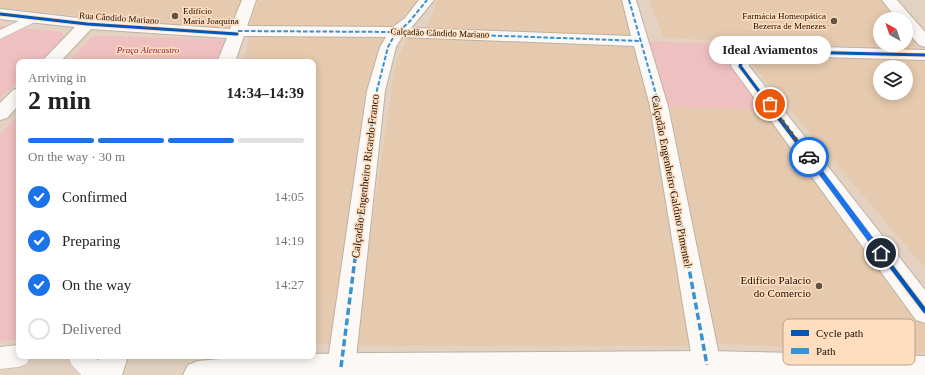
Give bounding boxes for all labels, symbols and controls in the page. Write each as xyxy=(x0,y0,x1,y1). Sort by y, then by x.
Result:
place label: Edifício Maria Joaquina xyxy=(183,6,239,26)
street label: Rua Cândido Mariano xyxy=(79,10,160,26)
marker: Edifício Maria Joaquina xyxy=(170,11,180,21)
place label: Farmácia Homeopática Bezerra de Menezes xyxy=(742,11,826,31)
north arrow xyxy=(873,12,913,52)
map controls xyxy=(873,12,913,100)
marker: Farmácia Homeopática Bezerra de Menezes xyxy=(829,16,839,26)
street label: Calçadão Cândido Mariano xyxy=(390,26,490,40)
callout: Ideal Aviamentos xyxy=(709,36,831,64)
text: Ideal Aviamentos xyxy=(722,42,818,57)
park label: Praça Alencastro xyxy=(116,45,180,55)
button: layers xyxy=(873,60,913,100)
text: Arriving in xyxy=(28,70,86,85)
text: 14:34–14:39 xyxy=(227,85,304,101)
text: 2 min xyxy=(28,86,91,115)
pin xyxy=(753,87,787,121)
street label: Calçadão Engenheiro Ricardo Franco xyxy=(349,93,381,259)
icon: bag xyxy=(759,93,781,115)
street label: Calçadão Engenheiro Galdino Pimentel xyxy=(649,94,695,268)
courier xyxy=(789,137,829,177)
icon: car xyxy=(798,146,820,168)
text: On the way · 30 m xyxy=(28,149,125,164)
icon: check xyxy=(28,186,50,208)
text: Confirmed xyxy=(62,189,127,205)
text: 14:05 xyxy=(274,189,304,204)
icon: check xyxy=(28,230,50,252)
text: Preparing xyxy=(62,233,120,249)
text: 14:19 xyxy=(274,233,304,248)
pin xyxy=(864,236,898,270)
icon: home xyxy=(870,242,892,264)
icon: check xyxy=(28,274,50,296)
place label: Edifício Palacio do Comercio xyxy=(740,274,811,299)
text: On the way xyxy=(62,277,131,293)
text: 14:27 xyxy=(274,277,304,292)
marker: Edifício Palacio do Comercio xyxy=(814,281,824,291)
legend xyxy=(783,319,915,365)
text: Delivered xyxy=(62,321,121,337)
text: Cycle path xyxy=(816,327,864,339)
text: Path xyxy=(816,345,836,357)

